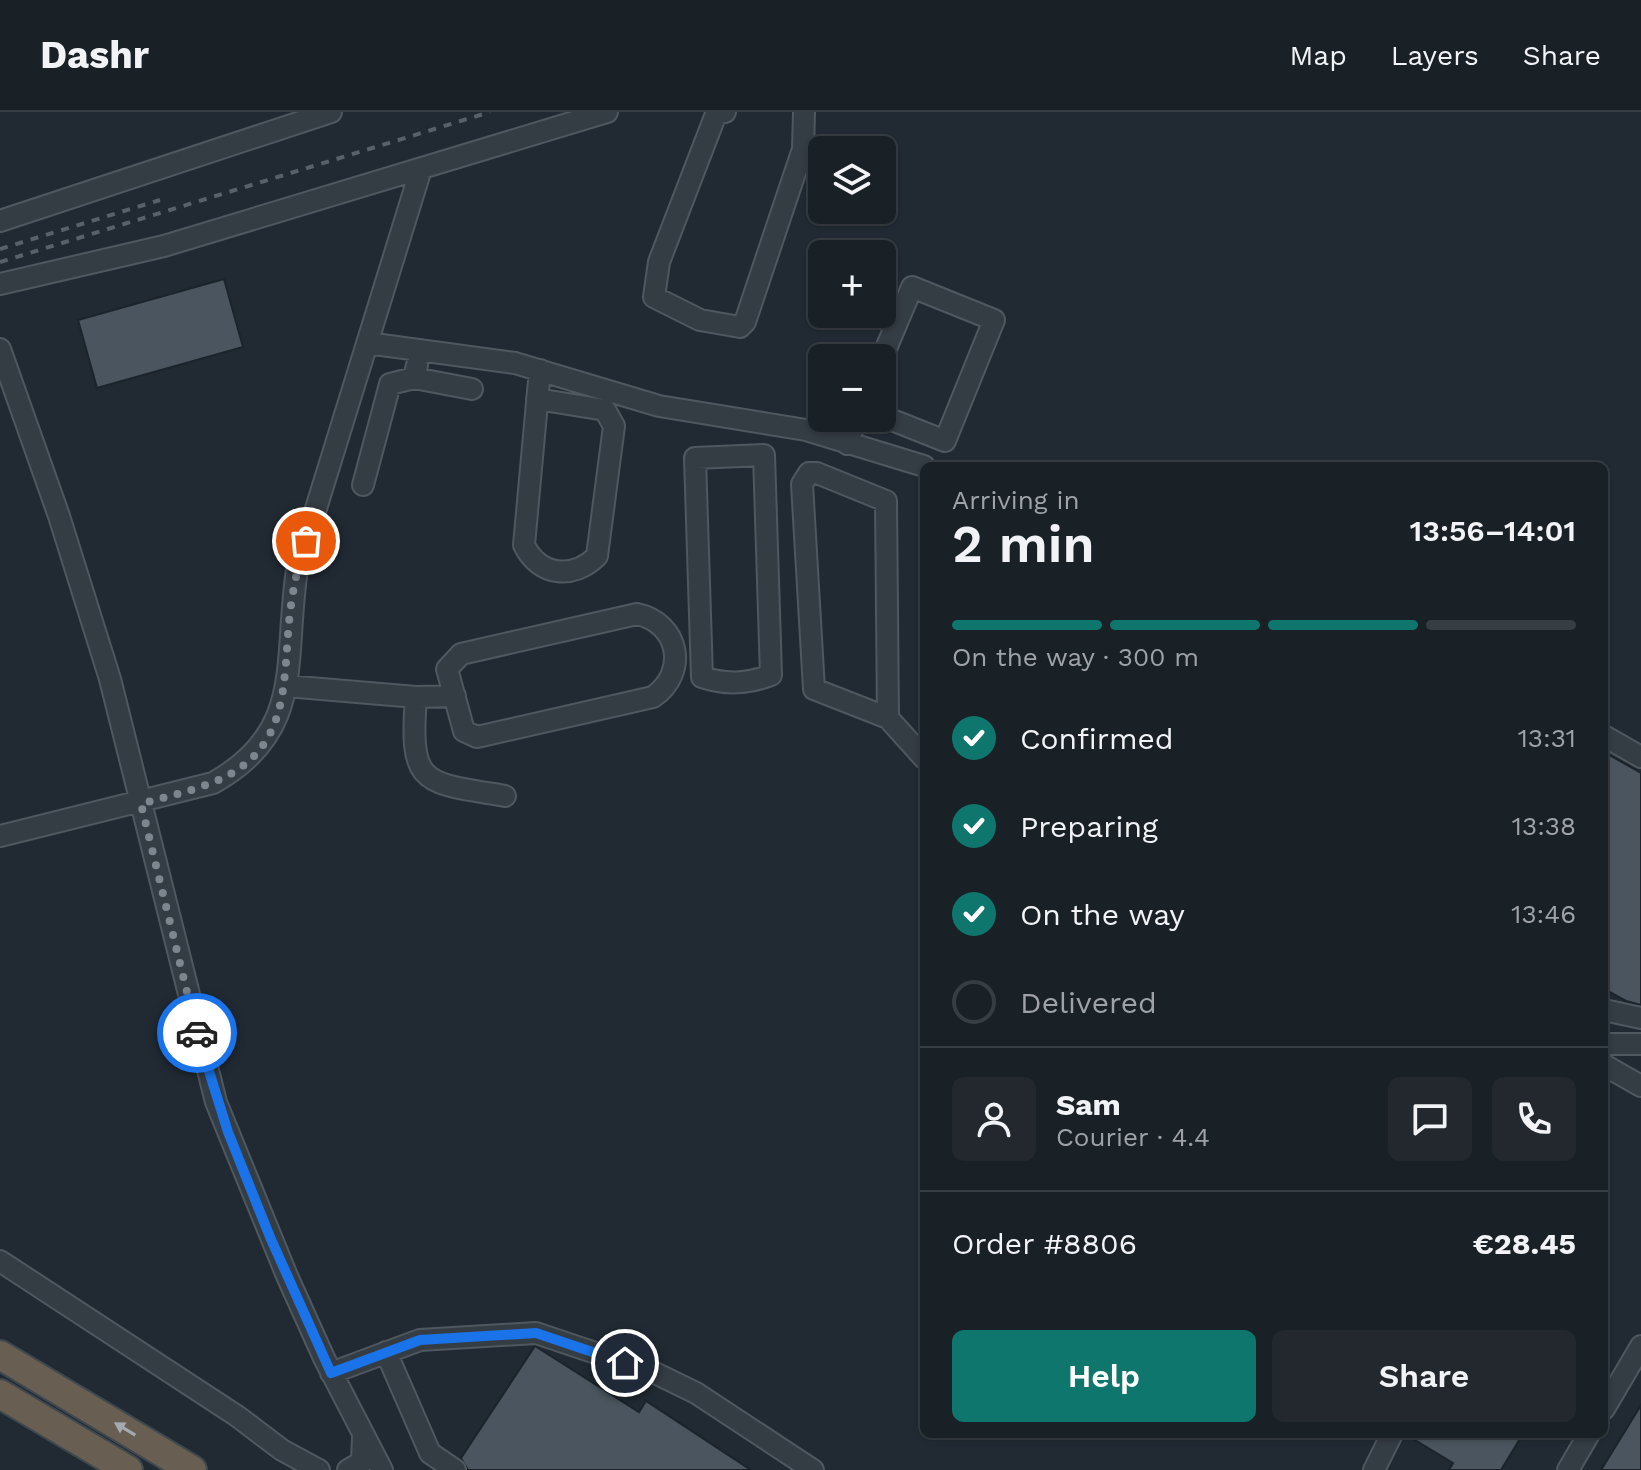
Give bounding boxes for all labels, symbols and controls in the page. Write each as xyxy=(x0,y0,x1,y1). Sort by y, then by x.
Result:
text: Dashr xyxy=(40,33,149,77)
text: Map xyxy=(1290,39,1347,72)
text: Layers xyxy=(1391,39,1479,72)
text: Share xyxy=(1523,39,1601,72)
map controls xyxy=(808,136,896,432)
button: layers xyxy=(808,136,896,224)
button: + xyxy=(808,240,896,328)
button: − xyxy=(808,344,896,432)
text: Arriving in xyxy=(952,485,1080,515)
pin xyxy=(272,507,340,575)
text: 13:56–14:01 xyxy=(1410,513,1576,548)
text: 2 min xyxy=(952,514,1095,575)
icon: bag xyxy=(284,519,328,563)
text: On the way · 300 m xyxy=(952,642,1199,672)
icon: check xyxy=(952,716,996,760)
text: Confirmed xyxy=(1020,721,1174,756)
text: 13:31 xyxy=(1518,723,1576,753)
icon: check xyxy=(952,804,996,848)
text: Preparing xyxy=(1020,809,1158,844)
text: 13:38 xyxy=(1512,811,1576,841)
icon: check xyxy=(952,892,996,936)
text: On the way xyxy=(1020,897,1185,932)
text: 13:46 xyxy=(1511,899,1576,929)
text: Delivered xyxy=(1020,985,1157,1020)
courier xyxy=(157,993,237,1073)
icon: car xyxy=(175,1011,219,1055)
button: person xyxy=(952,1077,1036,1161)
button: chat xyxy=(1388,1077,1472,1161)
button: phone xyxy=(1492,1077,1576,1161)
text: Sam xyxy=(1056,1087,1121,1122)
text: Courier · 4.4 xyxy=(1056,1122,1210,1152)
text: Order #8806 xyxy=(952,1226,1137,1261)
text: €28.45 xyxy=(1473,1226,1576,1261)
pin xyxy=(591,1329,659,1397)
button: Help xyxy=(952,1330,1256,1422)
button: Share xyxy=(1272,1330,1576,1422)
icon: home xyxy=(603,1341,647,1385)
one-way arrow xyxy=(114,1422,136,1436)

